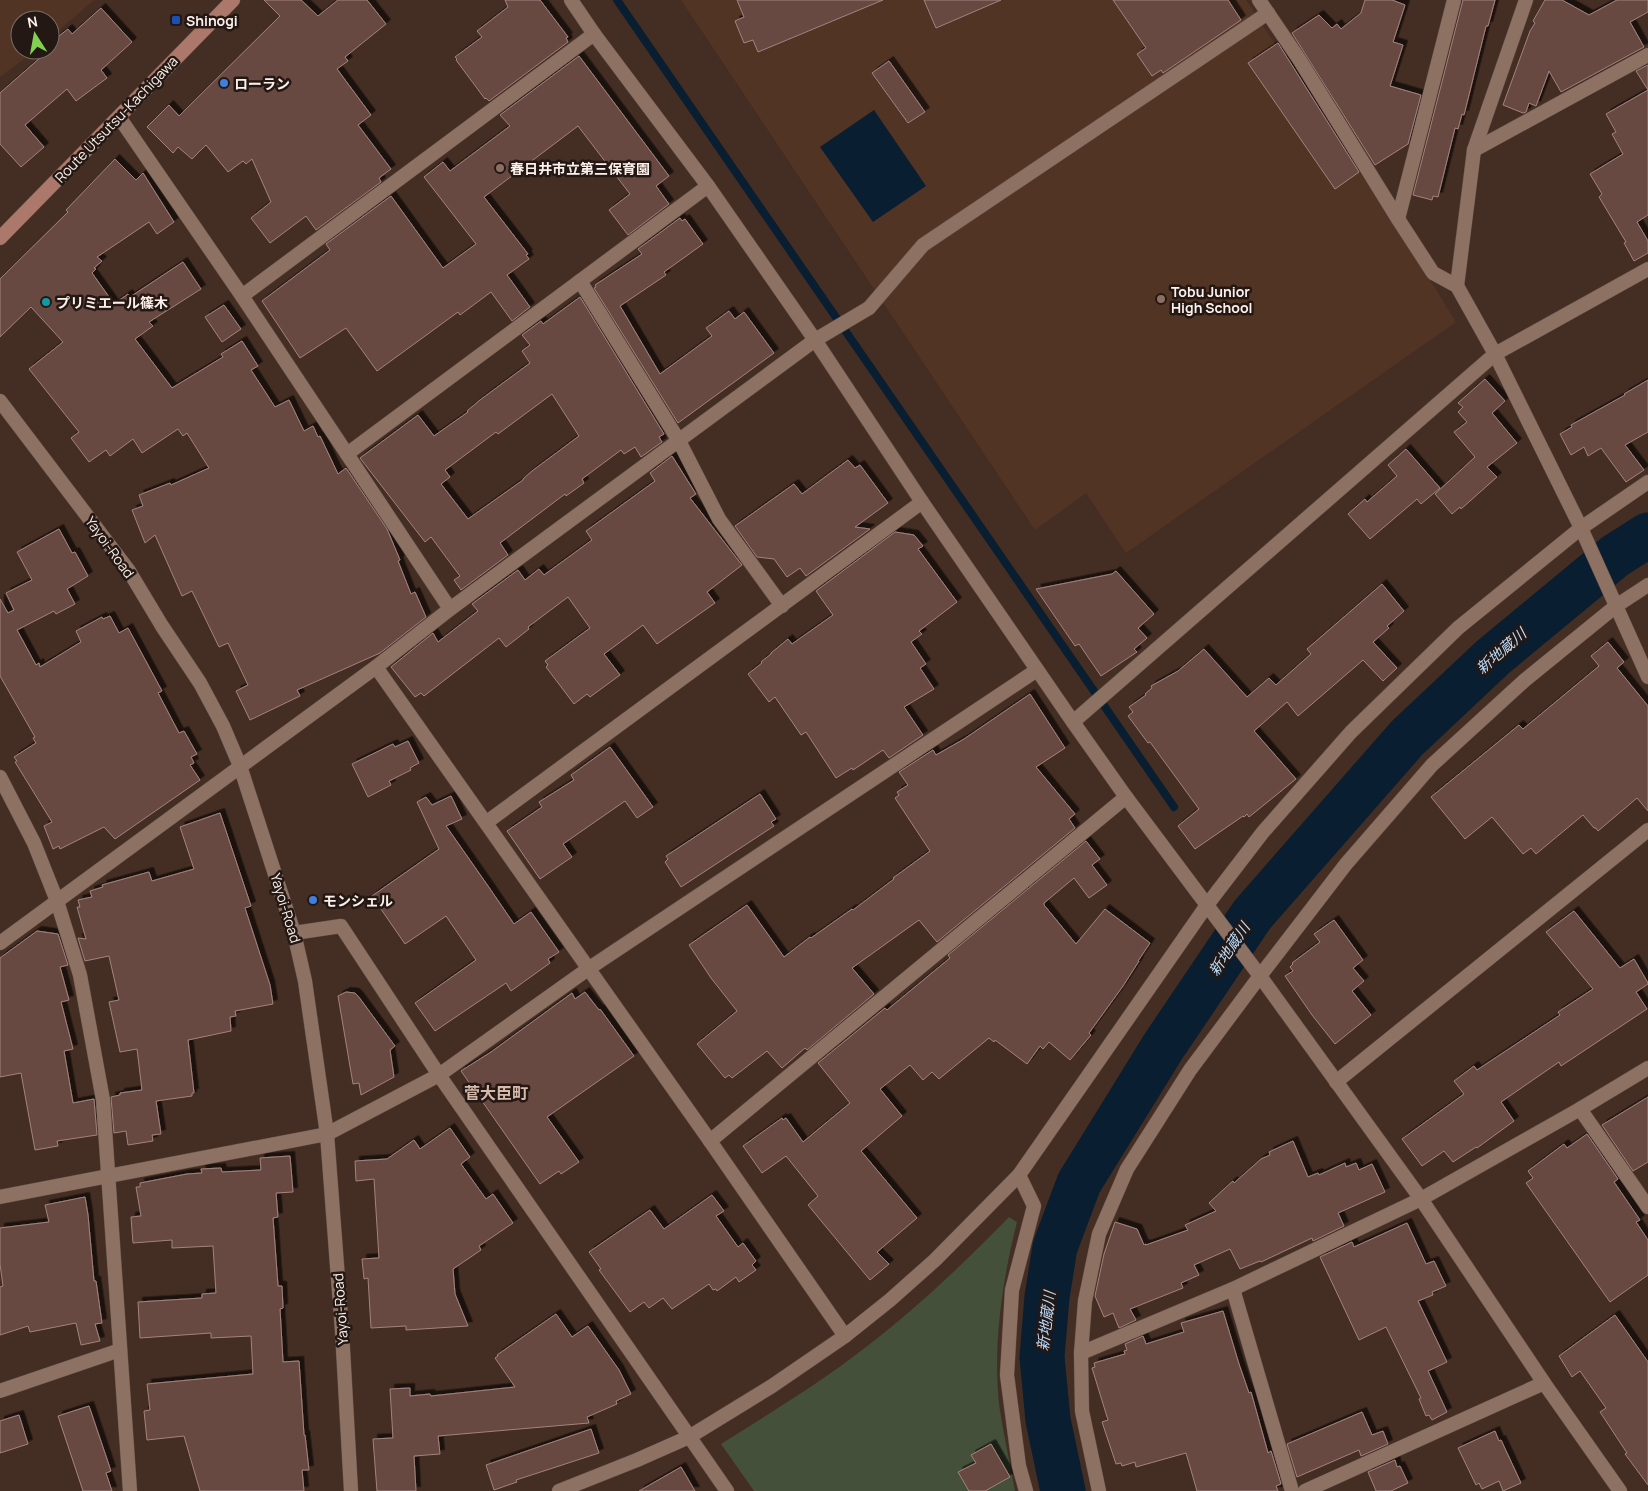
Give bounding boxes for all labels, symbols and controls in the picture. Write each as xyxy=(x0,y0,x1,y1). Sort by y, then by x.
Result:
north arrow xyxy=(10,10,60,60)
text: N xyxy=(26,11,39,32)
place label: Shinogi xyxy=(186,11,238,30)
marker: Shinogi xyxy=(170,14,182,26)
street label: Route Utsutsu-Kachigawa xyxy=(50,52,182,186)
place label: ローラン xyxy=(234,74,290,93)
marker: ローラン xyxy=(218,77,230,89)
place label: 春日井市立第三保育園 xyxy=(510,159,650,178)
marker: 春日井市立第三保育園 xyxy=(494,162,506,174)
place label: Tobu Junior High School xyxy=(1171,282,1252,317)
place label: プリミエール篠木 xyxy=(56,293,168,312)
marker: Tobu Junior High School xyxy=(1155,293,1167,305)
marker: プリミエール篠木 xyxy=(40,296,52,308)
street label: Yayoi-Road xyxy=(81,512,139,582)
water label: 新地蔵川 xyxy=(1471,622,1532,679)
street label: Yayoi-Road xyxy=(266,871,306,945)
place label: モンシェル xyxy=(323,891,393,910)
marker: モンシェル xyxy=(307,894,319,906)
water label: 新地蔵川 xyxy=(1204,917,1256,980)
district label: 菅大臣町 xyxy=(464,1082,528,1104)
street label: Yayoi-Road xyxy=(328,1273,352,1345)
water label: 新地蔵川 xyxy=(1032,1288,1060,1352)

